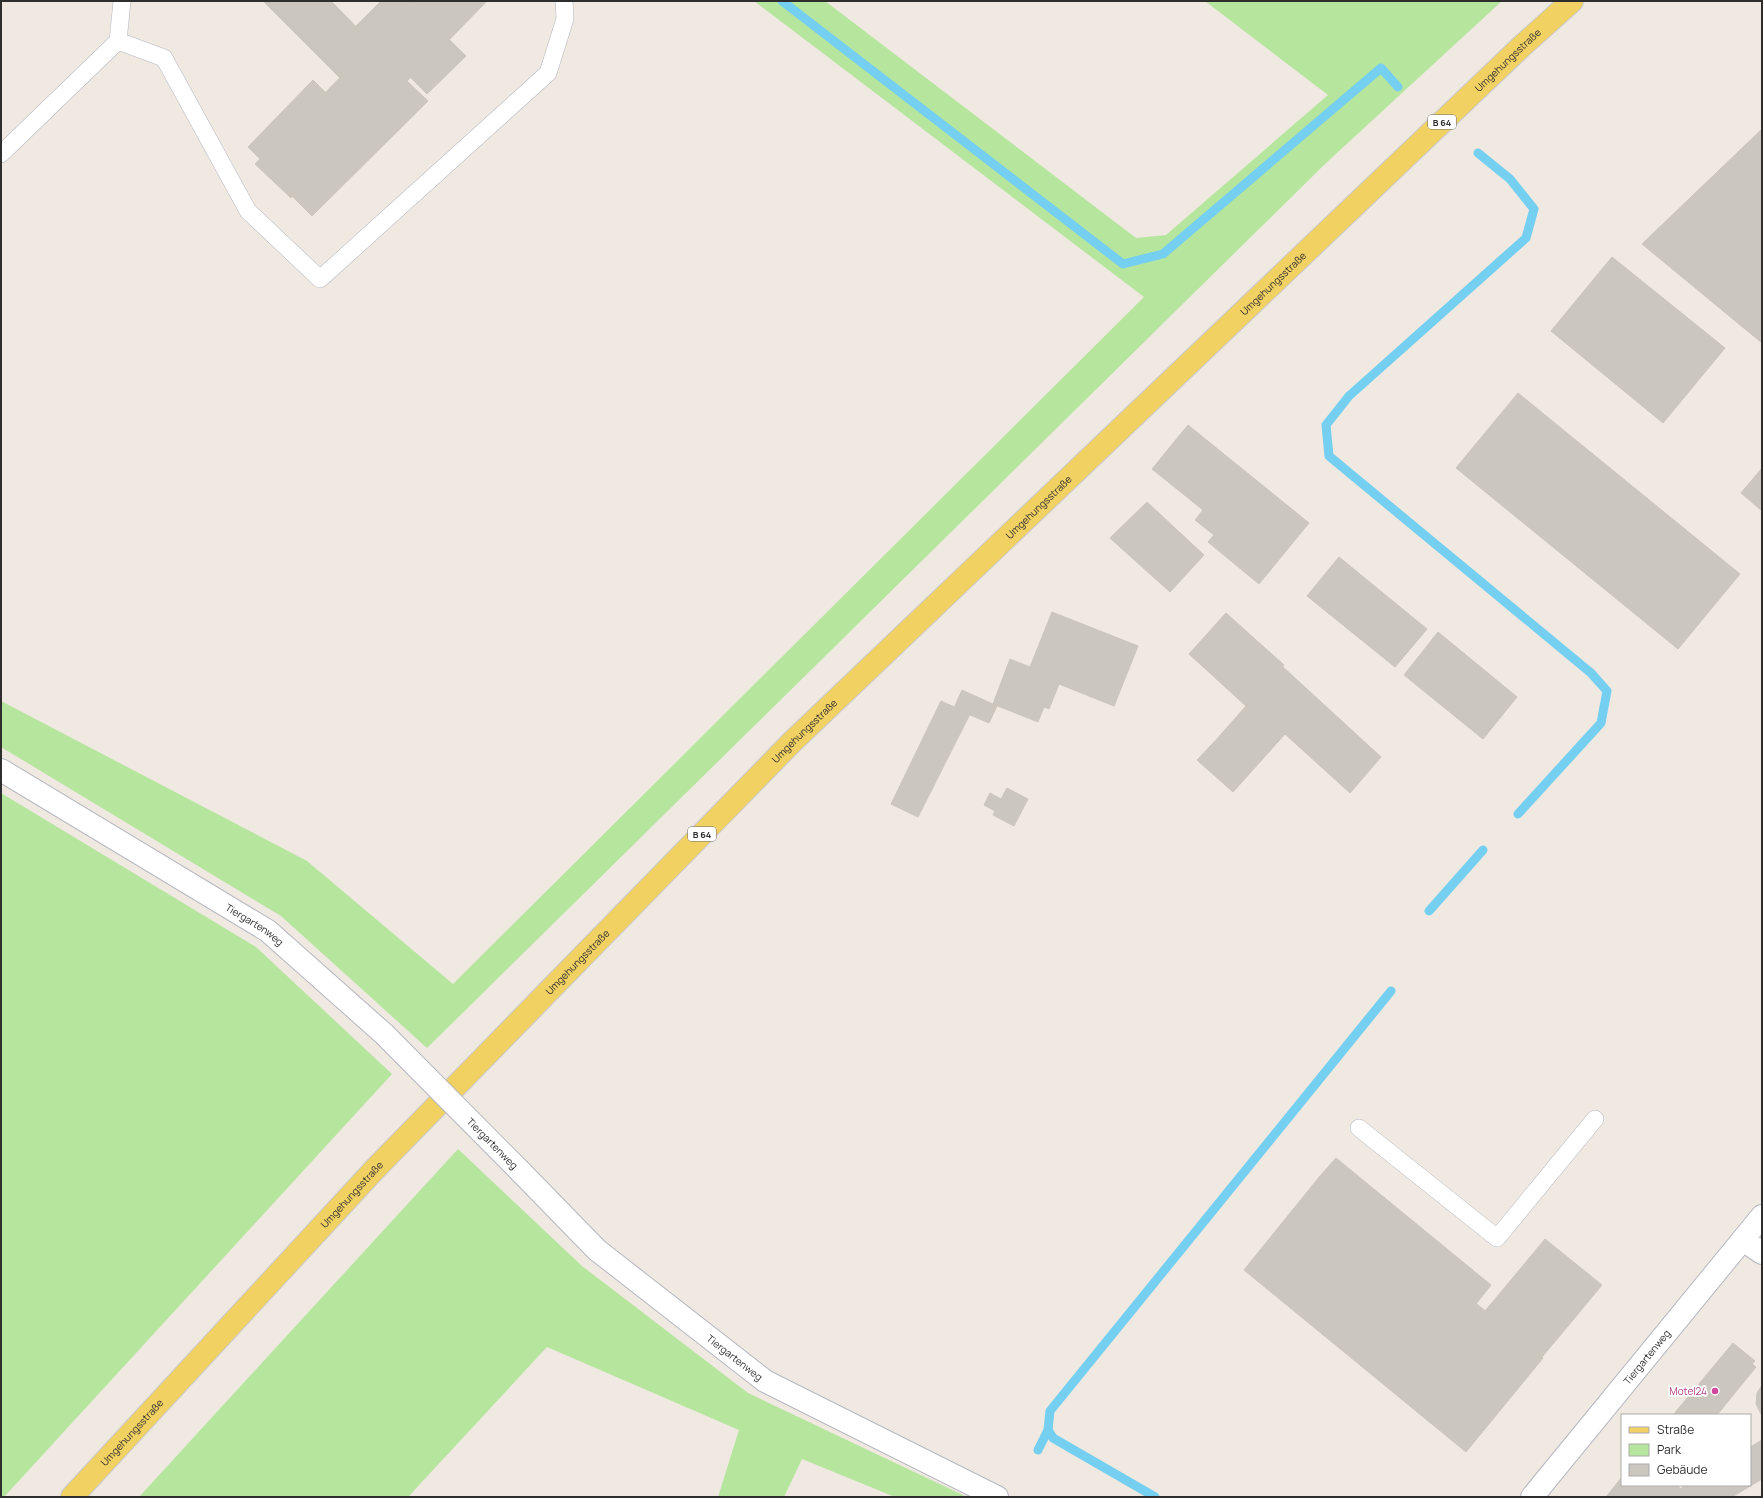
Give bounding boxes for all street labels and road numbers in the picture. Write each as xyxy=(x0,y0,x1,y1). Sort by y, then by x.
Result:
street label: Umgehungsstraße xyxy=(1471,25,1544,95)
road number: B 64 xyxy=(1428,115,1456,129)
street label: Umgehungsstraße xyxy=(1237,248,1309,318)
street label: Umgehungsstraße xyxy=(1002,472,1075,542)
street label: Umgehungsstraße xyxy=(768,696,840,766)
road number: B 64 xyxy=(688,827,716,841)
street label: Tiergartenweg xyxy=(223,900,287,949)
street label: Umgehungsstraße xyxy=(542,926,613,998)
street label: Tiergartenweg xyxy=(464,1114,521,1172)
street label: Umgehungsstraße xyxy=(317,1158,386,1231)
street label: Tiergartenweg xyxy=(1620,1326,1673,1387)
street label: Tiergartenweg xyxy=(704,1331,766,1384)
street label: Umgehungsstraße xyxy=(97,1396,166,1469)

